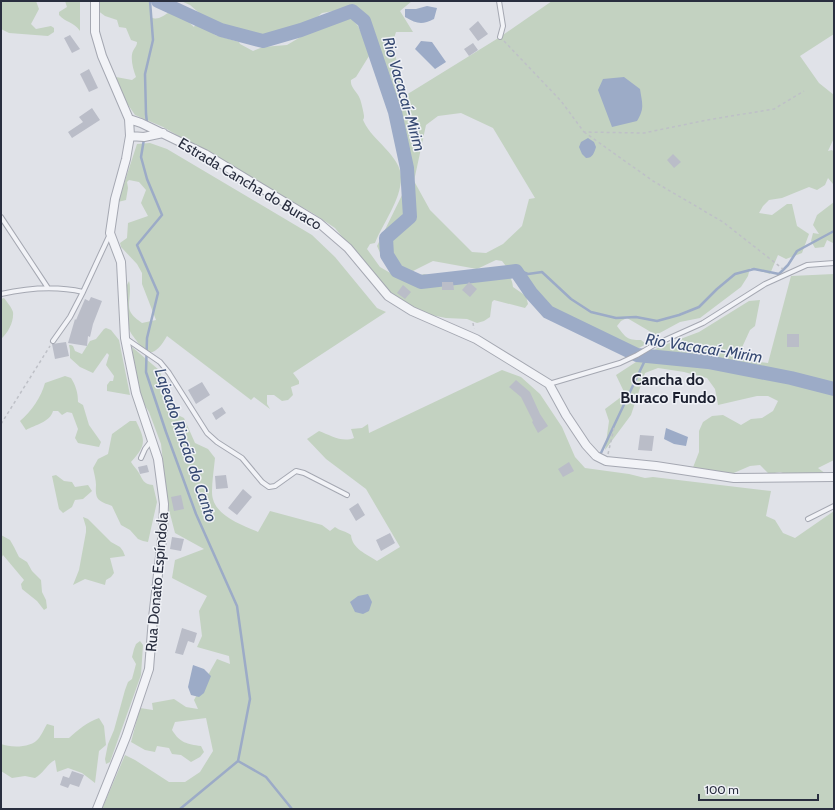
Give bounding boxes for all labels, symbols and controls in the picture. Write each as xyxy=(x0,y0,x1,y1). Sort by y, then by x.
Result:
water label: Rio Vacacaí-Mirim xyxy=(379,35,429,154)
street label: Estrada Cancha do Buraco xyxy=(175,134,325,234)
water label: Rio Vacacaí-Mirim xyxy=(644,329,764,367)
water label: Lajeado Rincão do Canto xyxy=(151,366,221,524)
district label: Cancha do Buraco Fundo xyxy=(620,370,716,407)
street label: Rua Donato Espíndola xyxy=(142,511,172,653)
scale bar xyxy=(699,776,818,802)
text: 100 m xyxy=(705,782,739,797)

